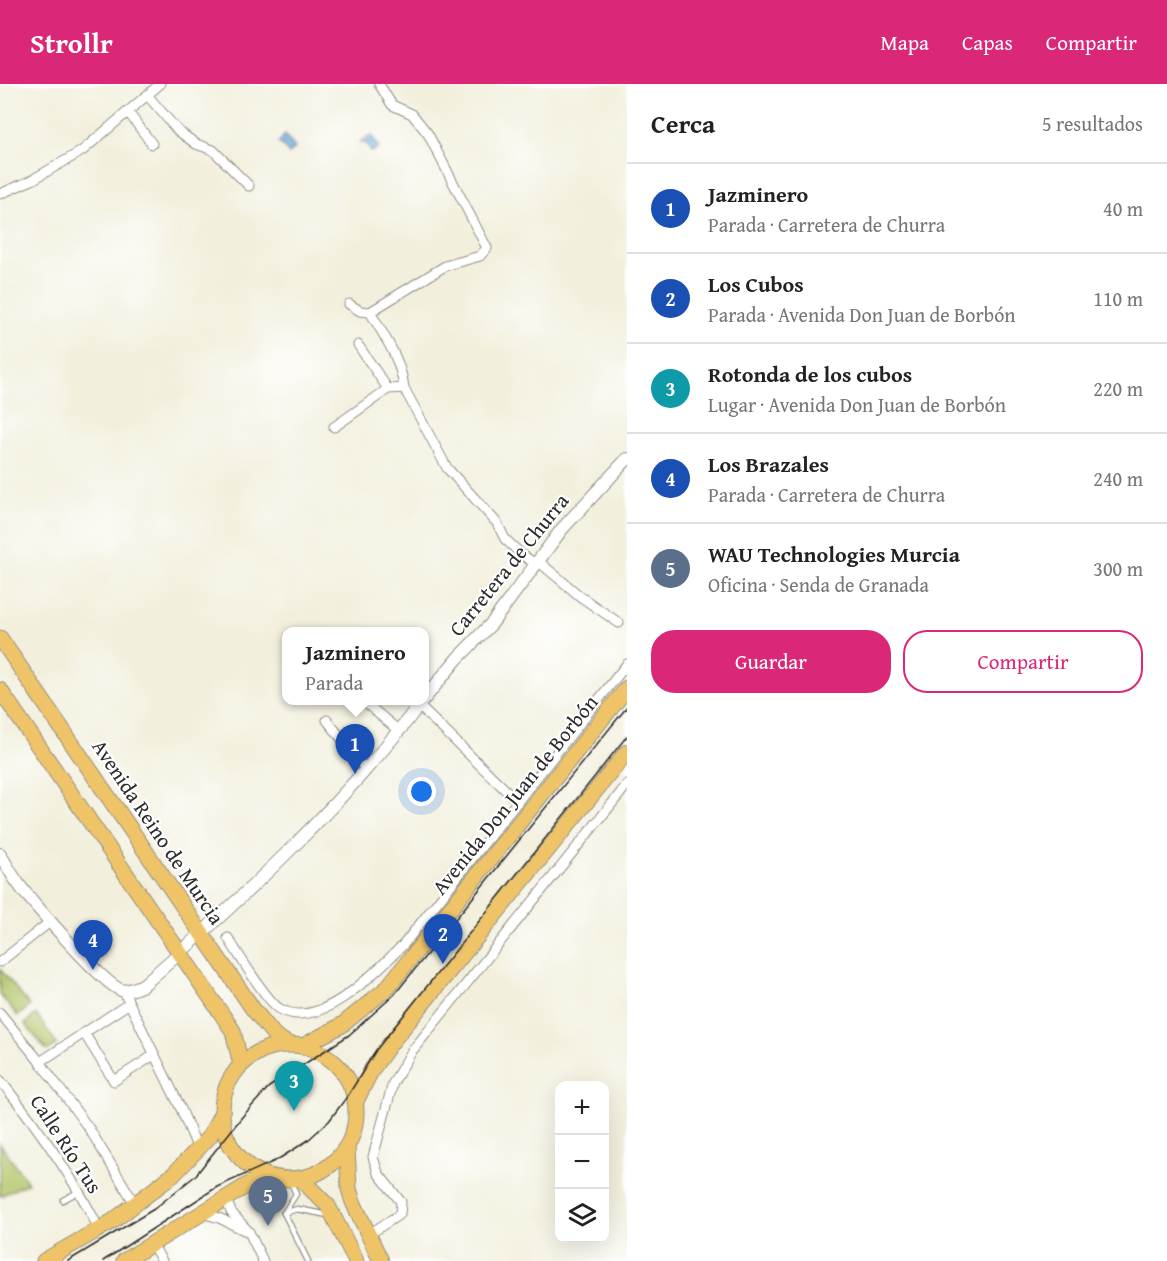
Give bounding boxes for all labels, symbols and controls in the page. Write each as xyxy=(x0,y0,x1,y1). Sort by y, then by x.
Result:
text: Strollr xyxy=(30,22,113,63)
text: Mapa xyxy=(880,27,929,58)
text: Capas xyxy=(962,27,1013,58)
text: Compartir xyxy=(1046,27,1137,58)
text: Cerca xyxy=(651,104,715,143)
text: 5 resultados xyxy=(1042,109,1143,138)
text: Jazminero xyxy=(708,178,808,210)
text: 1 xyxy=(665,194,676,223)
text: 40 m xyxy=(1103,194,1143,223)
text: Parada · Carretera de Churra xyxy=(708,210,945,239)
text: Los Cubos xyxy=(708,268,804,300)
text: 2 xyxy=(665,284,676,313)
text: 110 m xyxy=(1093,284,1143,313)
text: Parada · Avenida Don Juan de Borbón xyxy=(708,300,1016,329)
text: Rotonda de los cubos xyxy=(708,358,912,390)
text: 3 xyxy=(665,374,676,403)
text: 220 m xyxy=(1093,374,1143,403)
text: Lugar · Avenida Don Juan de Borbón xyxy=(708,390,1006,419)
text: Los Brazales xyxy=(708,448,829,480)
text: 4 xyxy=(665,464,676,493)
text: 240 m xyxy=(1093,464,1143,493)
text: Parada · Carretera de Churra xyxy=(708,480,945,509)
street label: Carretera de Churra xyxy=(441,487,576,643)
text: WAU Technologies Murcia xyxy=(708,538,960,570)
text: 5 xyxy=(665,554,676,583)
text: 300 m xyxy=(1093,554,1143,583)
text: Oficina · Senda de Granada xyxy=(708,570,929,599)
popup xyxy=(282,627,429,705)
button: Guardar xyxy=(651,630,891,693)
button: Compartir xyxy=(903,630,1143,693)
text: Jazminero xyxy=(305,636,406,668)
text: Parada xyxy=(305,668,363,697)
street label: Avenida Don Juan de Borbón xyxy=(424,688,605,901)
pin: 1 xyxy=(336,724,374,774)
street label: Avenida Reino de Murcia xyxy=(85,733,232,931)
your location xyxy=(407,777,436,806)
pin: 2 xyxy=(424,914,462,964)
pin: 4 xyxy=(74,920,112,970)
pin: 3 xyxy=(274,1062,314,1111)
map controls xyxy=(555,1081,609,1243)
button: + xyxy=(555,1081,609,1135)
street label: Calle Río Tus xyxy=(23,1088,110,1199)
button: − xyxy=(555,1135,609,1189)
pin: 5 xyxy=(248,1176,288,1226)
button: layers xyxy=(555,1189,609,1243)

